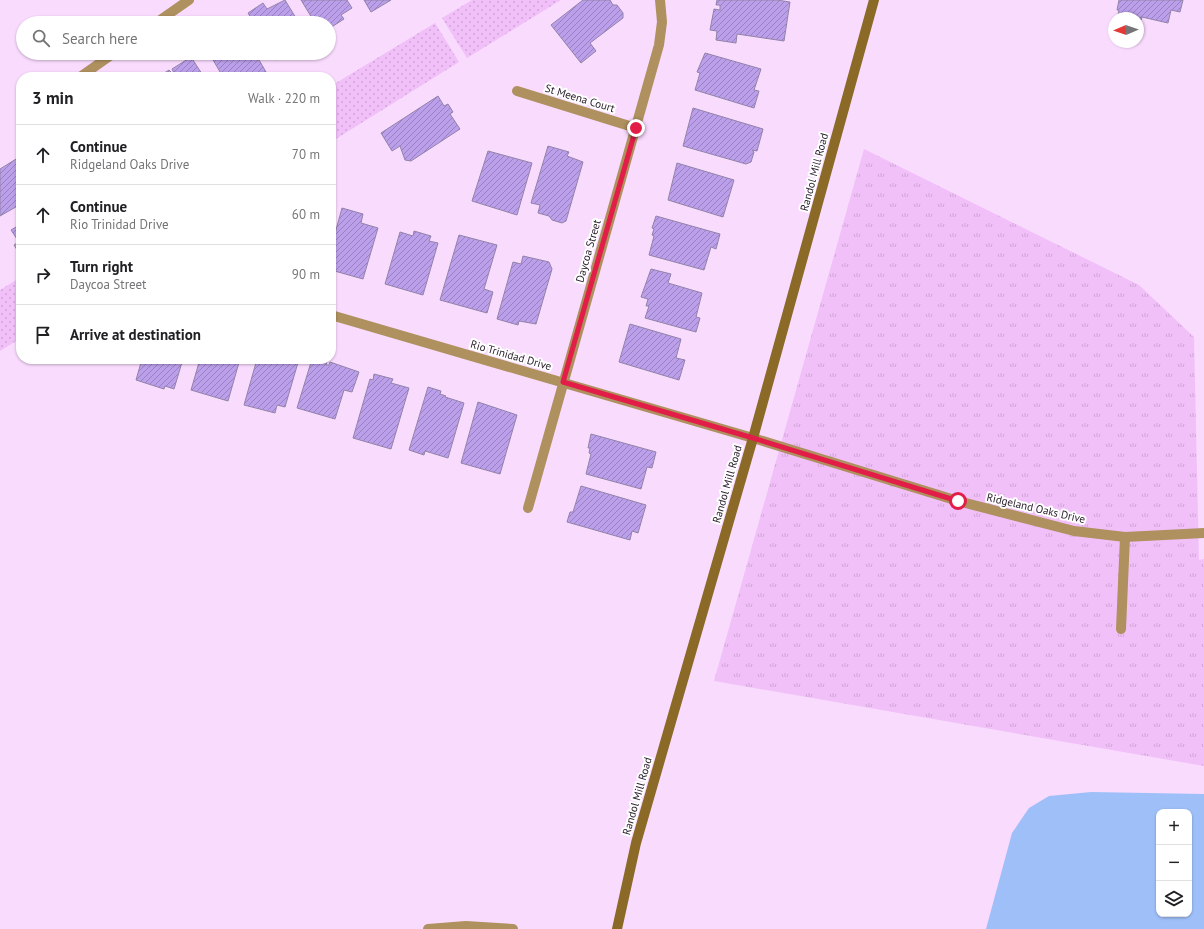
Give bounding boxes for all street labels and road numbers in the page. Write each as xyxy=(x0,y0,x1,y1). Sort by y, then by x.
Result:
street label: St Meena Court xyxy=(543,81,617,115)
street label: Randol Mill Road xyxy=(797,131,831,213)
street label: Daycoa Street xyxy=(572,218,604,284)
street label: Rio Trinidad Drive xyxy=(469,337,553,373)
street label: Randol Mill Road xyxy=(709,443,745,524)
street label: Ridgeland Oaks Drive xyxy=(985,490,1087,526)
street label: Randol Mill Road xyxy=(619,755,655,836)

